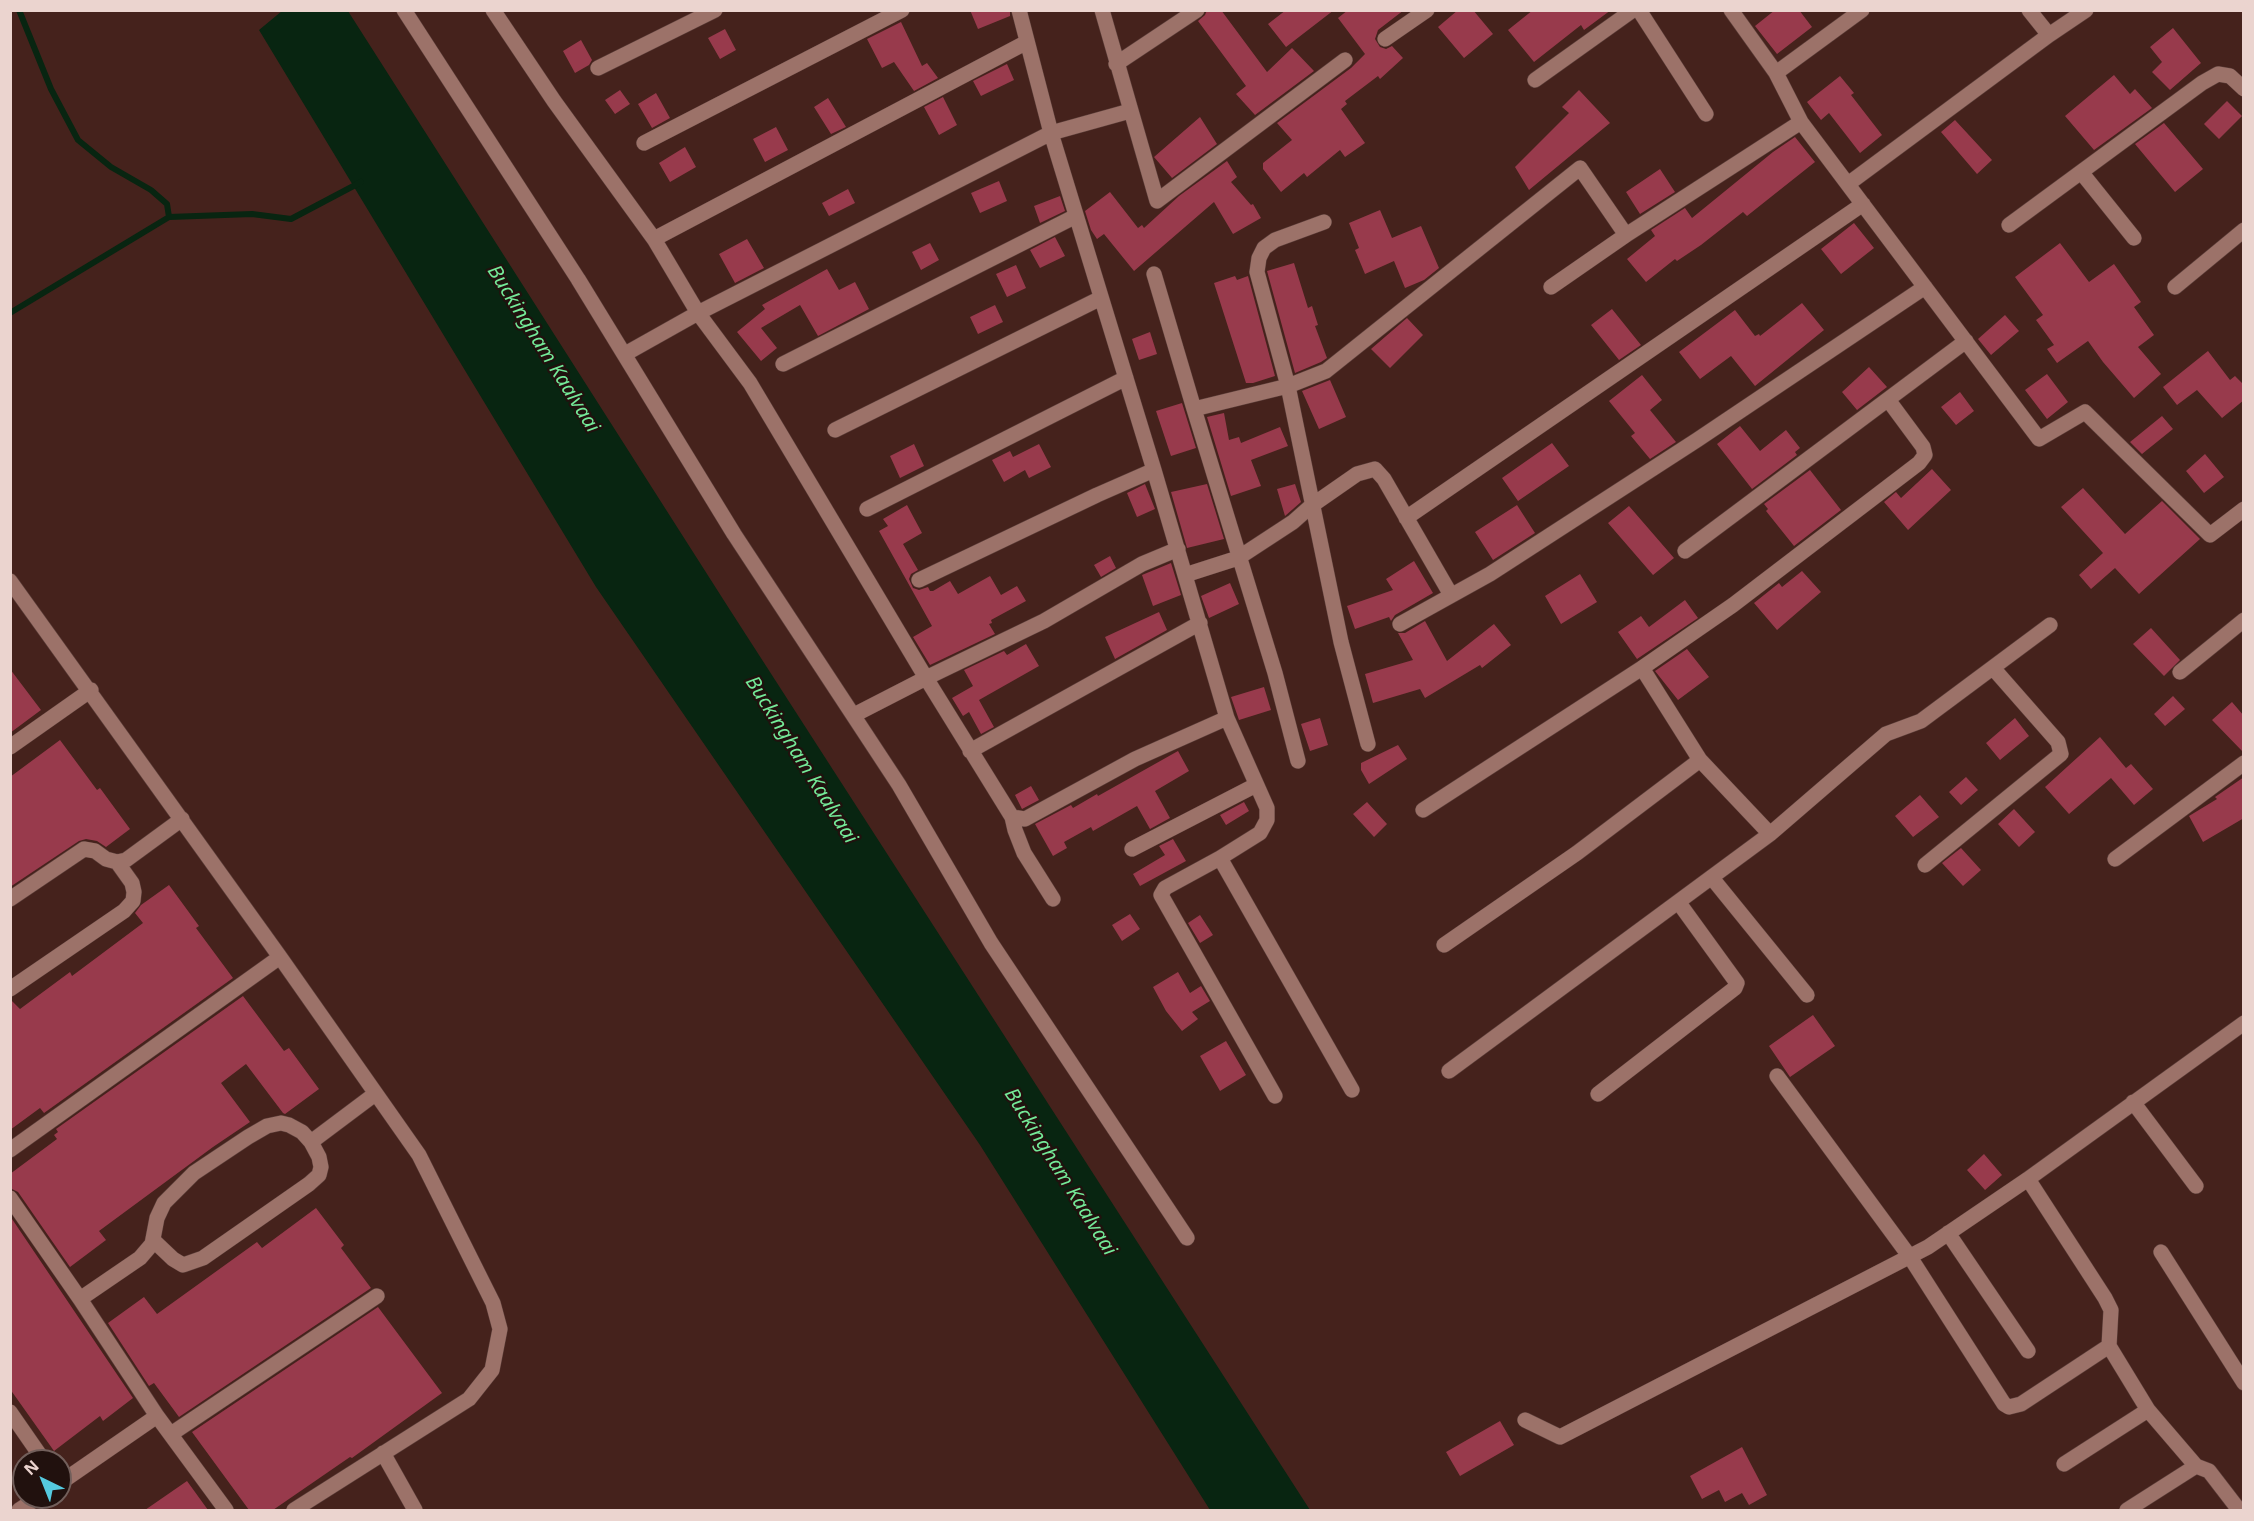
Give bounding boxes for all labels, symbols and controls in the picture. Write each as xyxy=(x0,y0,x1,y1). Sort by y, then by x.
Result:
water label: Buckingham Kaalvaai xyxy=(482,261,604,437)
water label: Buckingham Kaalvaai xyxy=(740,672,862,848)
water label: Buckingham Kaalvaai xyxy=(999,1084,1121,1260)
north arrow xyxy=(12,1449,72,1509)
text: N xyxy=(19,1455,43,1480)

